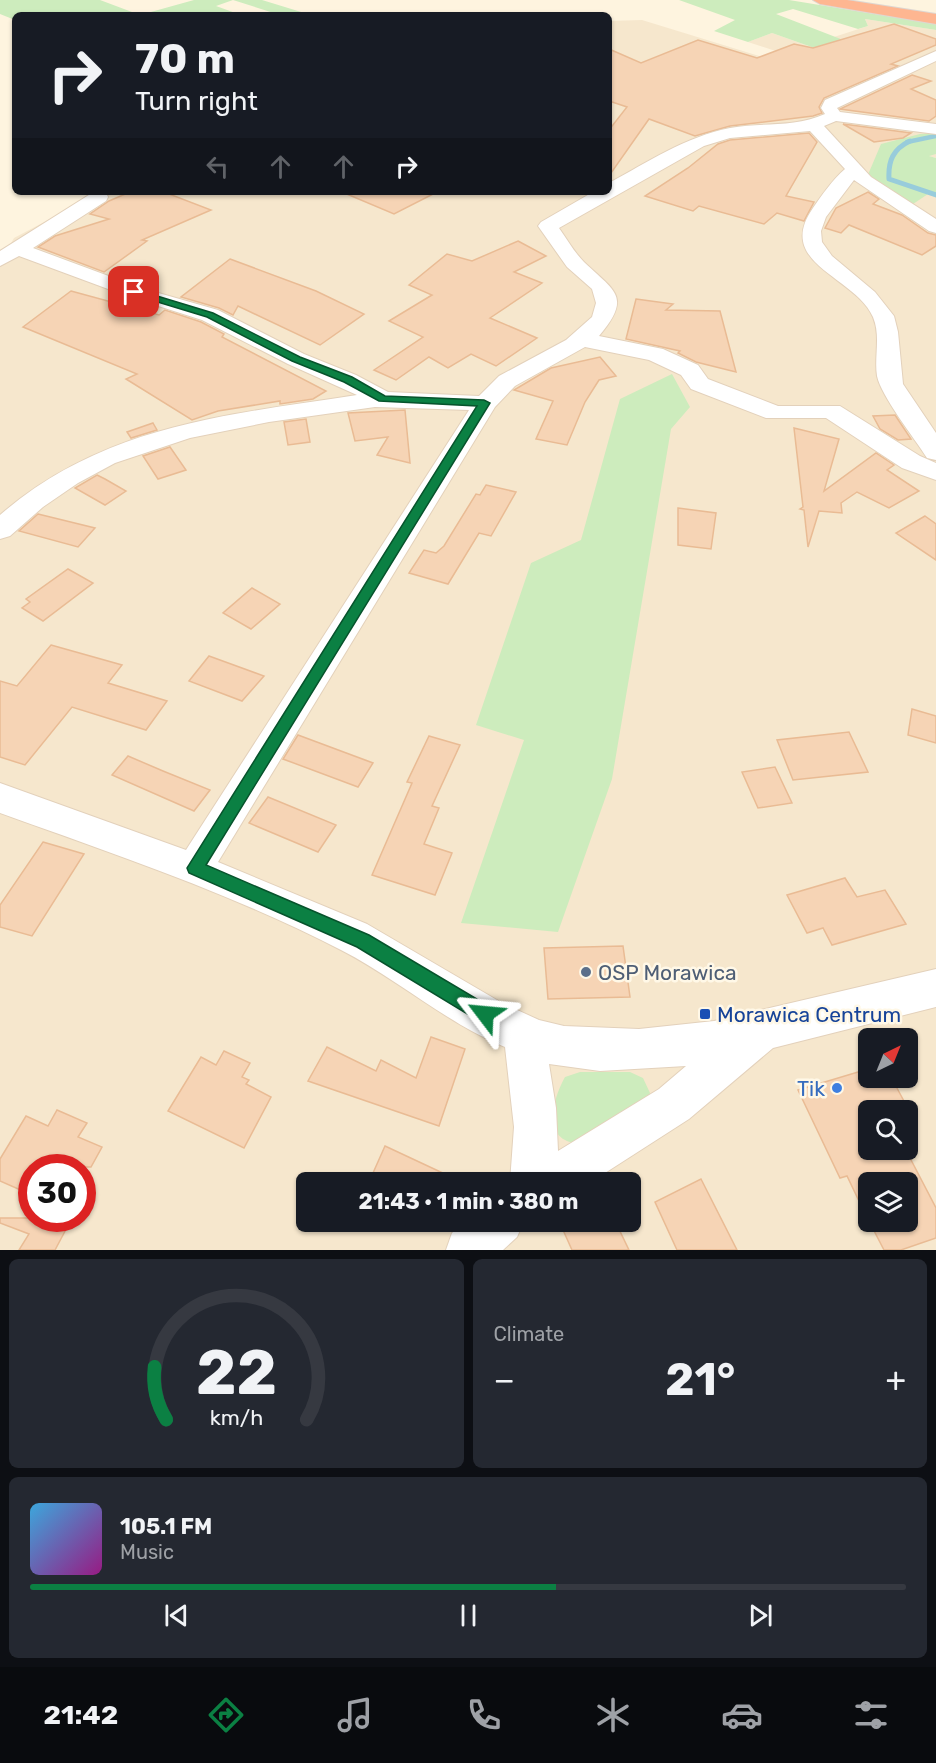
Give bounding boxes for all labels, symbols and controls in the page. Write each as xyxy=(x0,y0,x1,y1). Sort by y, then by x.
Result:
text: 70 m xyxy=(135,34,235,84)
icon: right xyxy=(36,36,114,114)
text: Turn right xyxy=(135,85,258,117)
icon: left xyxy=(201,150,234,183)
icon: ahead xyxy=(264,150,297,183)
icon: ahead xyxy=(327,150,360,183)
icon: right xyxy=(390,150,423,183)
pin xyxy=(108,266,159,317)
icon: arrive xyxy=(117,275,150,308)
place label: OSP Morawica xyxy=(598,960,737,985)
marker: OSP Morawica xyxy=(579,965,593,979)
position arrow xyxy=(453,982,517,1046)
place label: Morawica Centrum xyxy=(717,1002,901,1027)
marker: Morawica Centrum xyxy=(698,1007,712,1021)
north arrow xyxy=(858,1028,918,1088)
map controls xyxy=(858,1028,918,1232)
place label: Tik xyxy=(797,1076,825,1101)
marker: Tik xyxy=(830,1081,844,1095)
button: search xyxy=(858,1100,918,1160)
speed limit sign: 30 xyxy=(18,1154,96,1232)
button: layers xyxy=(858,1172,918,1232)
text: 21:43 · 1 min · 380 m xyxy=(359,1188,578,1215)
text: Climate xyxy=(494,1322,564,1346)
text: 22 xyxy=(196,1336,277,1410)
text: 21° xyxy=(665,1353,735,1406)
text: − xyxy=(494,1360,515,1399)
text: + xyxy=(885,1360,906,1399)
text: km/h xyxy=(209,1406,263,1431)
text: 105.1 FM xyxy=(120,1513,212,1540)
text: Music xyxy=(120,1540,174,1564)
icon: previous xyxy=(160,1599,193,1632)
icon: pause xyxy=(452,1599,485,1632)
icon: next xyxy=(744,1599,777,1632)
icon: directions xyxy=(205,1694,247,1736)
icon: music xyxy=(334,1694,376,1736)
icon: phone xyxy=(463,1694,505,1736)
icon: climate xyxy=(592,1694,634,1736)
icon: car xyxy=(721,1694,763,1736)
icon: filters xyxy=(850,1694,892,1736)
text: 21:42 xyxy=(44,1699,118,1731)

